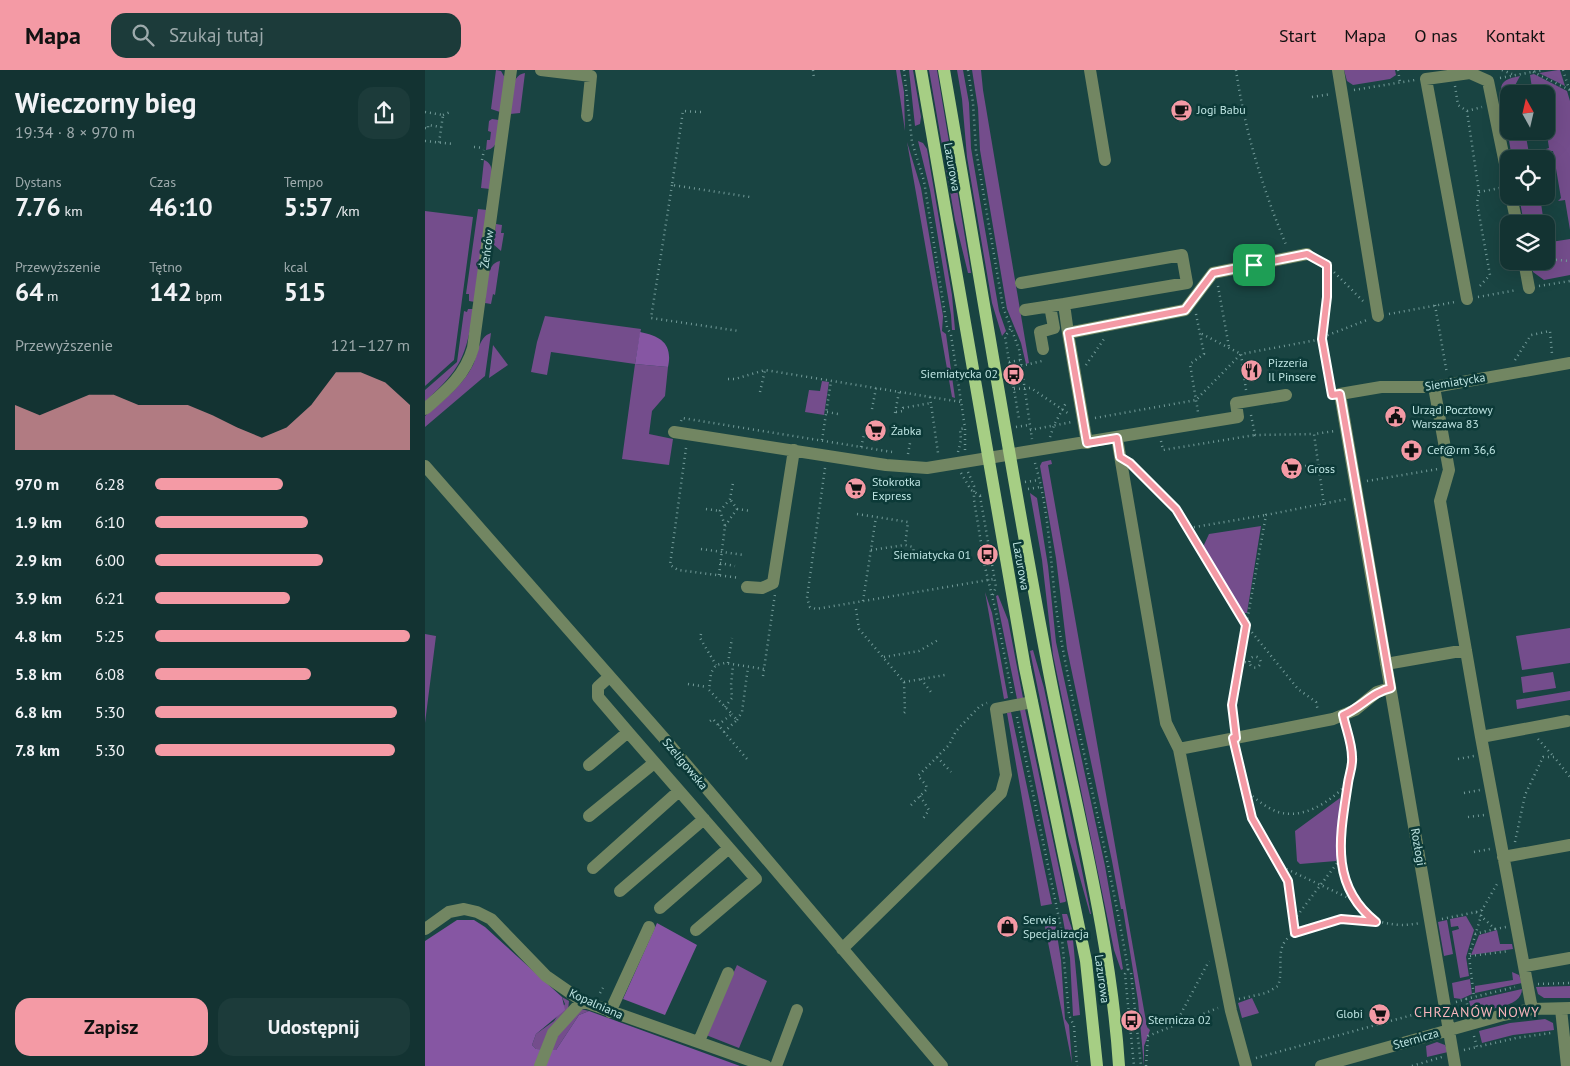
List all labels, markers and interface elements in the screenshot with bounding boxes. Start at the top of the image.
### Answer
search box [111,13,461,58]
text: Mapa [25,20,81,51]
icon: search [129,21,157,49]
text: Szukaj tutaj [169,23,264,47]
text: Start [1279,24,1316,47]
text: Mapa [1344,24,1386,47]
text: O nas [1414,24,1458,47]
text: Kontakt [1486,24,1545,47]
text: Wieczorny bieg [15,84,196,121]
north arrow [1500,85,1555,140]
map controls [1500,85,1555,270]
button: share [358,87,410,139]
cafe icon: Jogi Babu [1169,98,1193,122]
place label: Jogi Babu [1196,102,1246,117]
text: 19:34 · 8 × 970 m [15,122,135,142]
street label: Lazurowa [941,142,964,192]
button: locate [1500,150,1555,205]
text: Dystans [15,173,62,191]
text: Czas [149,173,176,191]
text: Tempo [284,173,323,191]
text: 7.76 [15,191,61,223]
text: 46:10 [149,191,213,223]
text: 5:57 [284,191,333,223]
text: km [61,202,83,220]
text: /km [333,202,360,220]
button: layers [1500,215,1555,270]
street label: Żeńców [476,228,497,269]
pin [1233,244,1275,286]
icon: arrive [1240,251,1268,279]
text: Przewyższenie [15,258,101,276]
text: Tętno [149,258,182,276]
text: kcal [284,258,308,276]
text: 64 [15,276,43,308]
text: 142 [149,276,192,308]
text: 515 [284,276,326,308]
text: m [43,287,58,305]
text: bpm [192,287,222,305]
text: Przewyższenie [15,335,113,355]
text: 121–127 m [331,335,410,355]
place label: Pizzeria Il Pinsere [1268,355,1316,384]
restaurant icon: Pizzeria Il Pinsere [1240,358,1264,382]
bus stop icon: Siemiatycka 02 [1002,362,1026,386]
place label: Siemiatycka 02 [920,366,998,381]
street label: Siemiatycka [1424,369,1486,394]
place label: Urząd Pocztowy Warszawa 83 [1412,402,1493,431]
public building icon: Urząd Pocztowy Warszawa 83 [1384,405,1408,429]
supermarket icon: Żabka [863,419,887,443]
place label: Żabka [891,423,921,438]
pharmacy icon: Cef@rm 36,6 [1399,438,1423,462]
place label: Cef@rm 36,6 [1427,442,1495,457]
supermarket icon: Gross [1279,457,1303,481]
place label: Gross [1307,461,1335,476]
text: 970 m [15,474,59,494]
text: 6:28 [95,474,125,494]
place label: Stokrotka Express [872,474,921,503]
supermarket icon: Stokrotka Express [844,477,868,501]
text: 1.9 km [15,512,62,532]
text: 6:10 [95,512,125,532]
street label: Lazurowa [1010,541,1033,591]
bus stop icon: Siemiatycka 01 [975,543,999,567]
place label: Siemiatycka 01 [893,547,971,562]
text: 2.9 km [15,550,62,570]
text: 6:00 [95,550,125,570]
text: 3.9 km [15,588,62,608]
text: 6:21 [95,588,125,608]
text: 4.8 km [15,626,62,646]
text: 5:25 [95,626,125,646]
text: 5.8 km [15,664,62,684]
text: 6:08 [95,664,125,684]
text: 6.8 km [15,702,62,722]
text: 5:30 [95,702,125,722]
street label: Szeligowska [659,735,711,793]
text: 7.8 km [15,740,60,760]
text: 5:30 [95,740,125,760]
street label: Rozłogi [1408,827,1429,867]
place label: Serwis Specjalizacja [1023,912,1089,941]
shop icon: Serwis Specjalizacja [995,915,1019,939]
street label: Lazurowa [1092,954,1113,1004]
street label: Kopalniana [567,985,626,1022]
button: Zapisz [15,998,208,1056]
button: Udostępnij [218,998,410,1056]
supermarket icon: Globi [1367,1002,1391,1026]
district label: CHRZANÓW NOWY [1414,1003,1540,1021]
place label: Globi [1336,1006,1363,1021]
bus stop icon: Sternicza 02 [1120,1008,1144,1032]
place label: Sternicza 02 [1148,1012,1211,1027]
street label: Sternicza [1391,1025,1440,1052]

